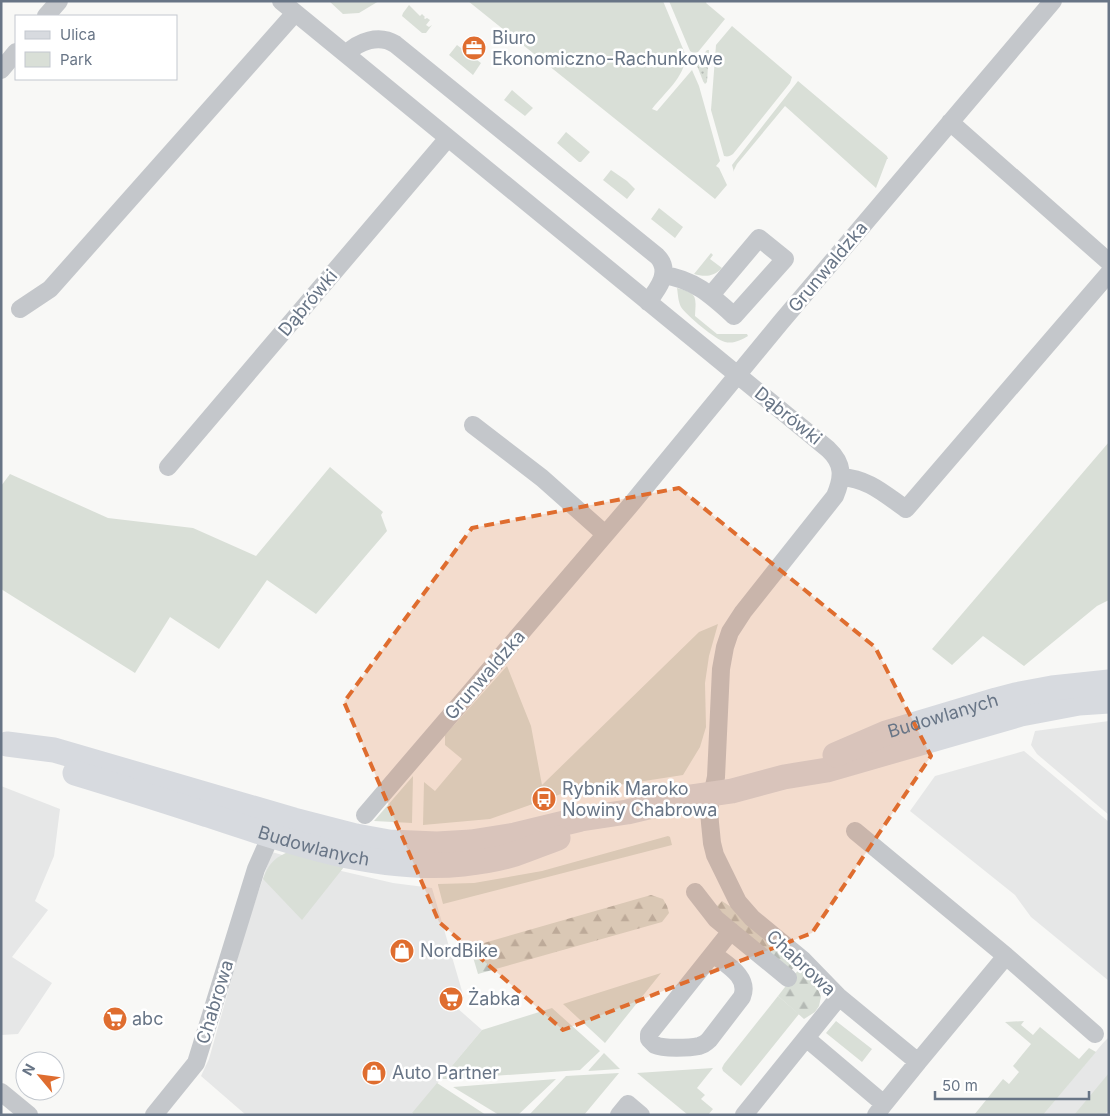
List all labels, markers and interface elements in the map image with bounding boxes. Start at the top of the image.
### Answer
legend [15,15,178,80]
text: Ulica [60,25,96,44]
place label: Biuro Ekonomiczno-Rachunkowe [492,27,723,69]
office icon: Biuro Ekonomiczno-Rachunkowe [461,35,487,61]
text: Park [60,50,93,69]
street label: Grunwaldzka [784,217,872,316]
street label: Dąbrówki [274,265,341,340]
street label: Dąbrówki [751,382,826,449]
street label: Grunwaldzka [440,626,529,724]
street label: Budowlanych [885,689,1001,742]
place label: Rybnik Maroko Nowiny Chabrowa [562,778,717,820]
bus stop icon: Rybnik Maroko Nowiny Chabrowa [531,786,557,812]
street label: Budowlanych [256,821,371,870]
street label: Chabrowa [762,925,840,1000]
shop icon: NordBike [389,938,415,964]
place label: NordBike [420,940,498,961]
street label: Chabrowa [192,957,237,1046]
supermarket icon: Żabka [438,986,464,1012]
place label: Żabka [468,987,520,1009]
supermarket icon: abc [102,1006,128,1032]
place label: abc [132,1008,163,1029]
north arrow [15,1051,65,1101]
shop icon: Auto Partner [361,1060,387,1086]
text: N [18,1061,38,1078]
place label: Auto Partner [392,1062,499,1083]
scale bar [935,1068,1089,1100]
text: 50 m [942,1076,978,1095]

